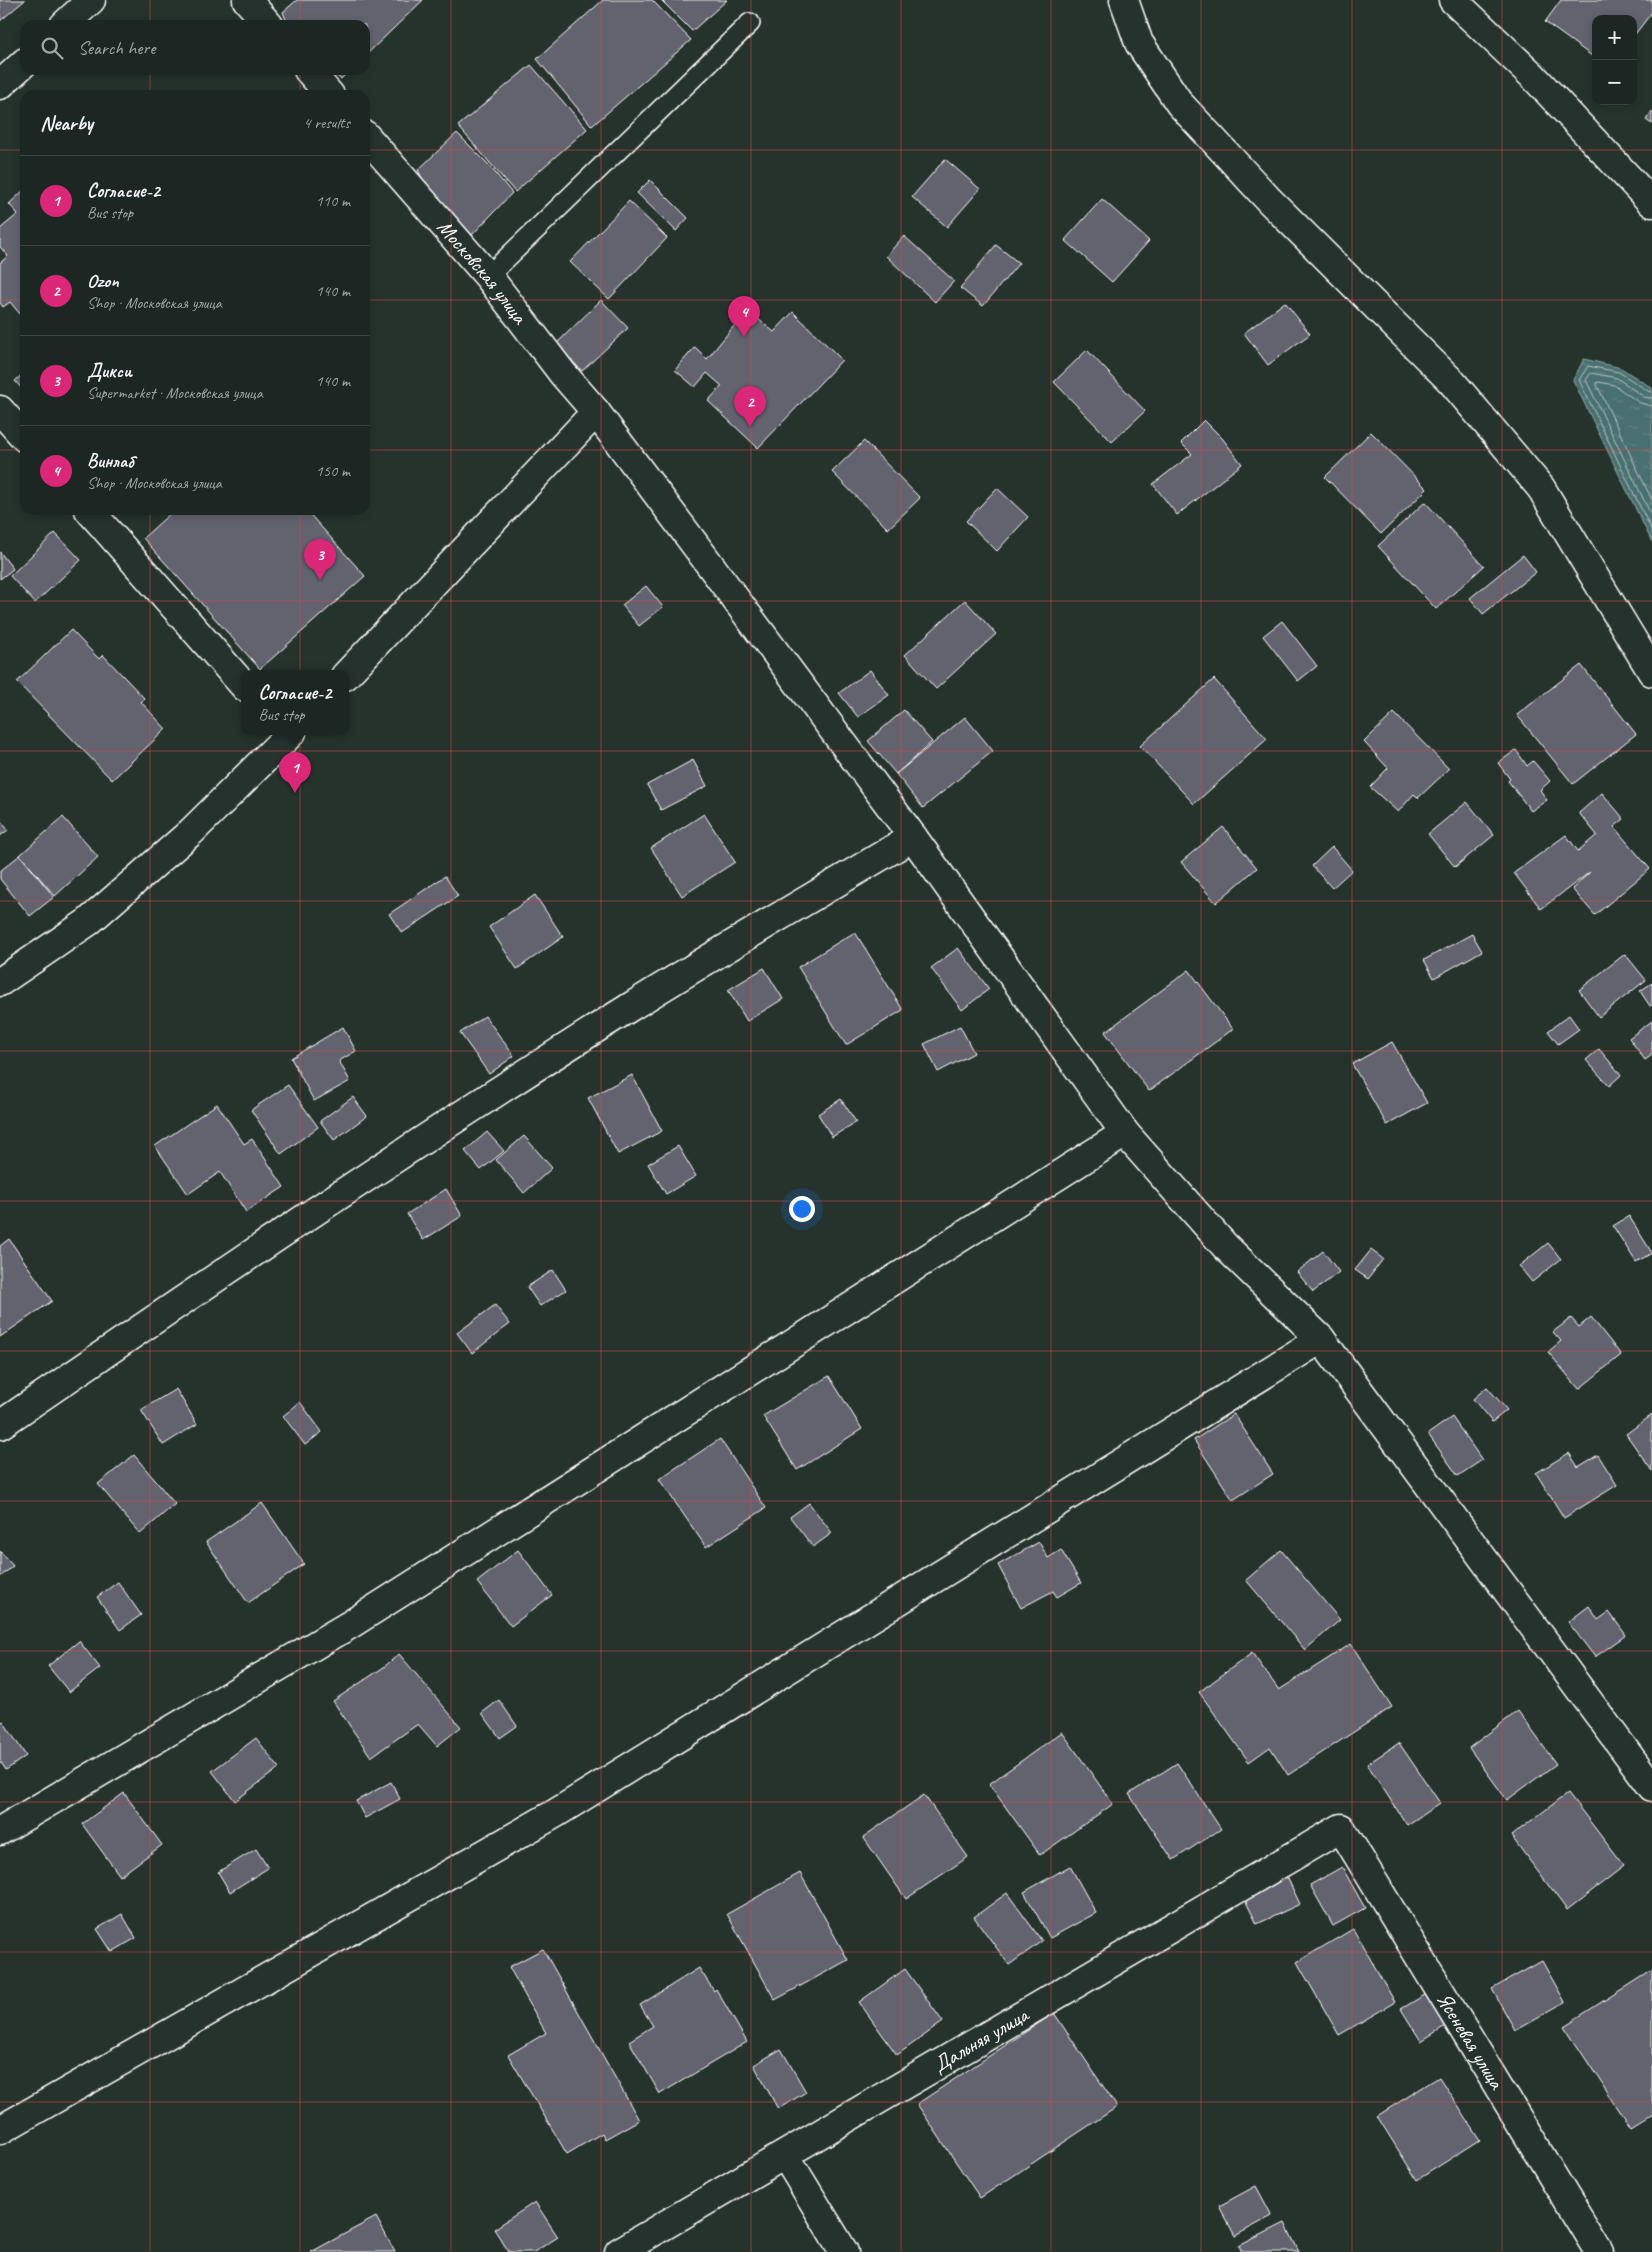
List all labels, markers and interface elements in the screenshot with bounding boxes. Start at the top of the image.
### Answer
map controls [1592,15,1637,105]
button: + [1592,15,1637,60]
search box [20,20,370,75]
icon: search [38,34,66,62]
text: Search here [78,36,155,60]
button: − [1592,60,1637,105]
text: Nearby [40,110,93,136]
text: 4 results [303,113,350,133]
text: Согласие-2 [87,179,160,203]
text: 1 [52,191,60,211]
text: 110 m [316,191,350,211]
text: Bus stop [87,203,133,223]
street label: Московская улица [432,214,534,330]
text: Ozon [87,269,119,293]
text: 2 [52,281,60,301]
text: 140 m [316,281,350,301]
text: Shop · Московская улица [87,293,222,313]
pin: 4 [728,296,760,337]
text: Дикси [87,359,132,383]
text: 3 [52,371,60,391]
text: 140 m [316,371,350,391]
text: Supermarket · Московская улица [87,383,263,403]
pin: 2 [734,386,766,427]
text: Винлаб [87,449,134,473]
text: 4 [52,461,60,481]
text: 150 m [316,461,350,481]
text: Shop · Московская улица [87,473,222,493]
pin: 3 [304,539,336,580]
popup [241,670,349,735]
text: Согласие-2 [258,681,332,705]
text: Bus stop [258,705,304,725]
pin: 1 [279,752,311,793]
your location [789,1196,815,1222]
street label: Ясеневая улица [1431,1988,1510,2095]
street label: Дальняя улица [928,2001,1035,2078]

